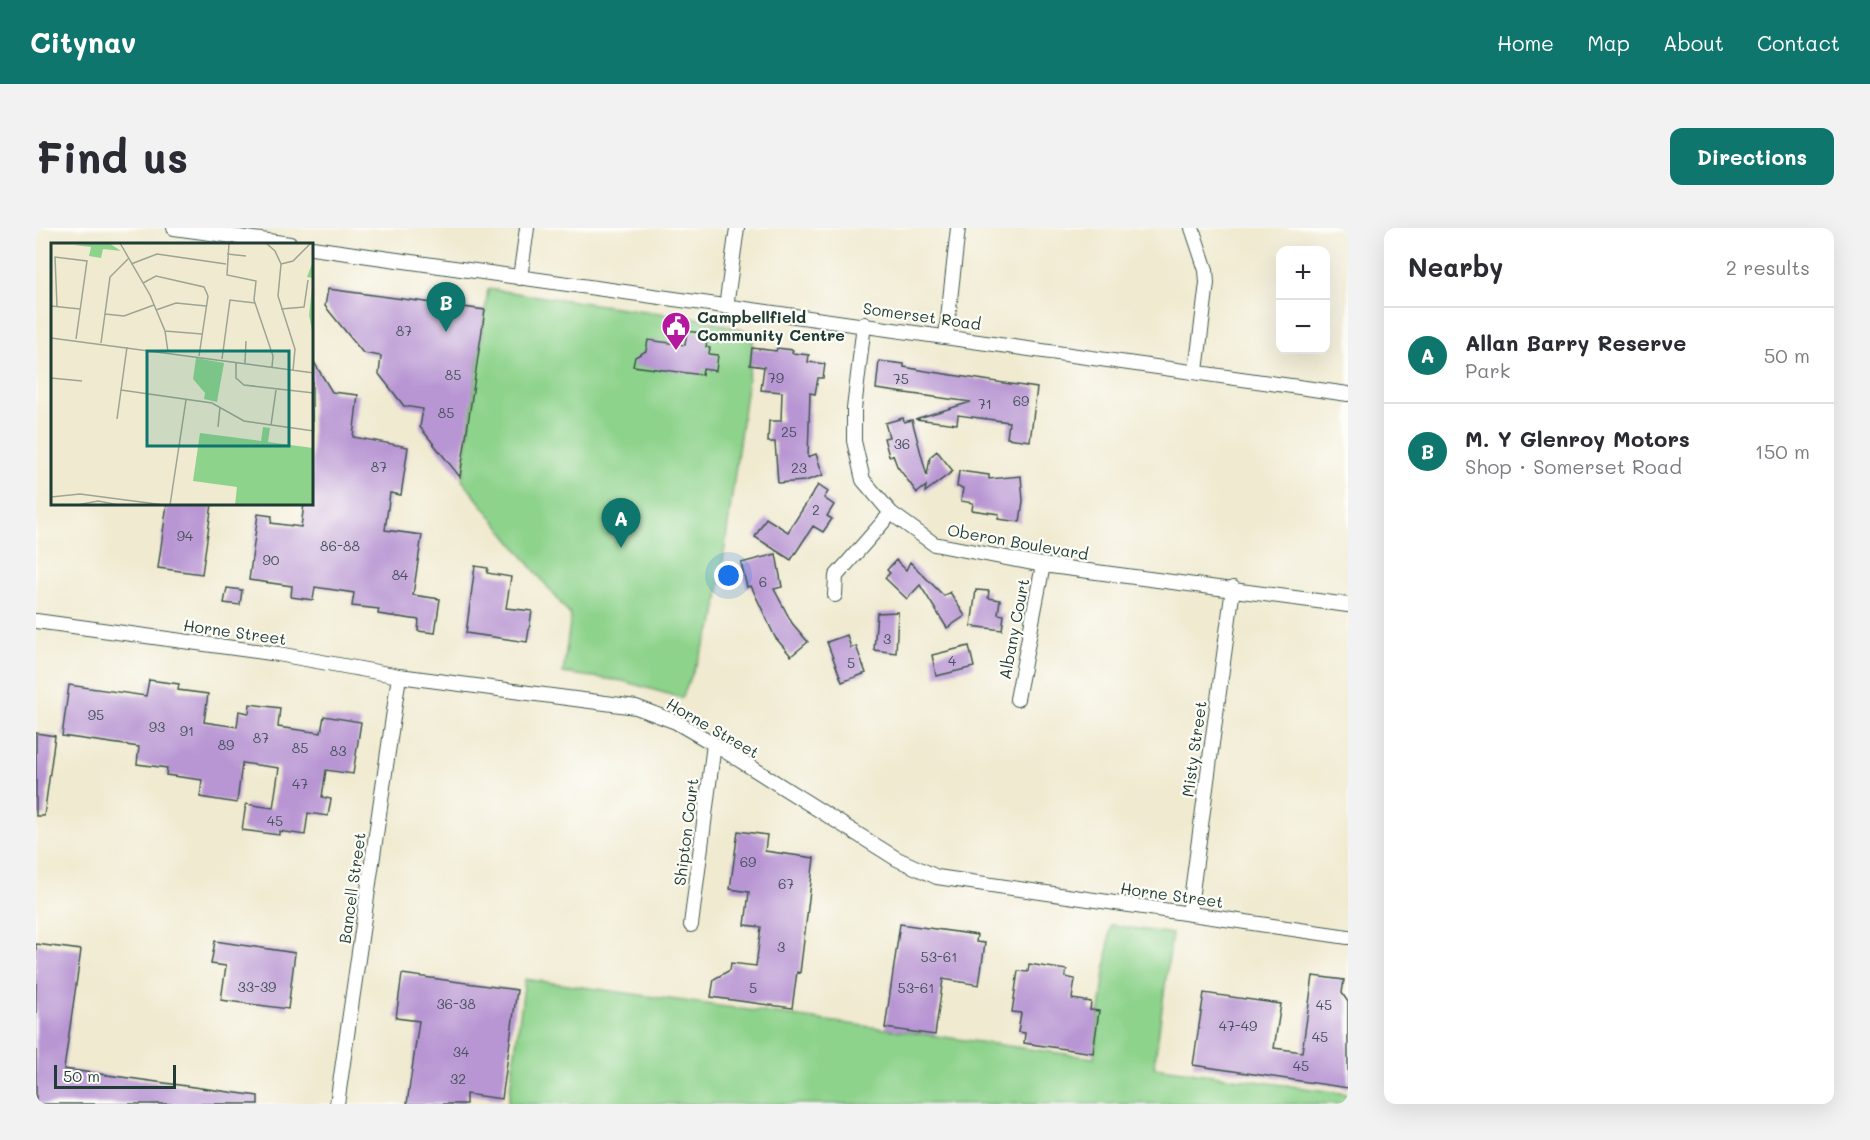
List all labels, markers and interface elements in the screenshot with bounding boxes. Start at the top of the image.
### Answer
text: Citynav [30,24,136,60]
text: Home [1497,29,1554,56]
text: Map [1587,29,1630,56]
text: About [1663,29,1724,56]
text: Contact [1757,29,1840,56]
button: Directions [1670,128,1834,185]
text: Find us [36,129,188,184]
inset map [51,243,314,506]
map controls [1276,246,1330,354]
button: + [1276,246,1330,300]
text: Nearby [1408,250,1503,284]
text: 2 results [1726,254,1810,280]
pin: B [426,282,466,332]
street label: Somerset Road [862,297,982,334]
button: − [1276,300,1330,354]
place label: Campbellfield Community Centre [697,306,845,345]
public building icon: Campbellfield Community Centre [660,310,692,352]
house number: 87 [396,321,412,340]
text: Allan Barry Reserve [1465,328,1686,357]
text: A [1421,342,1434,368]
text: 50 m [1764,342,1810,368]
text: Park [1465,357,1510,383]
house number: 85 [445,365,461,384]
house number: 79 [768,368,784,387]
house number: 75 [893,369,909,388]
house number: 69 [1013,391,1029,410]
house number: 71 [978,394,992,413]
house number: 85 [438,403,454,422]
house number: 25 [781,422,797,441]
text: M. Y Glenroy Motors [1465,424,1690,453]
house number: 36 [894,434,910,453]
text: B [1421,438,1434,464]
text: 150 m [1755,438,1810,464]
text: Shop · Somerset Road [1465,453,1682,479]
house number: 87 [371,457,387,476]
house number: 23 [791,458,807,477]
pin: A [602,498,640,548]
house number: 2 [812,500,820,519]
street label: Oberon Boulevard [946,519,1090,564]
house number: 94 [177,526,194,545]
house number: 86-88 [320,536,360,555]
house number: 90 [263,550,280,569]
your location [714,561,743,590]
house number: 84 [392,565,409,584]
house number: 6 [759,572,767,591]
street label: Albany Court [993,577,1034,681]
street label: Horne Street [182,614,288,649]
house number: 3 [883,629,891,648]
house number: 4 [948,651,957,670]
house number: 5 [847,653,855,672]
street label: Horne Street [663,693,763,763]
street label: Misty Street [1176,700,1211,798]
house number: 95 [88,705,104,724]
house number: 93 [149,717,165,736]
house number: 91 [180,721,194,740]
house number: 87 [253,728,269,747]
house number: 89 [218,735,234,754]
house number: 85 [292,738,308,757]
house number: 83 [330,741,346,760]
house number: 47 [292,774,308,793]
street label: Shipton Court [668,777,703,887]
house number: 45 [267,811,283,830]
street label: Bancell Street [333,831,370,945]
house number: 69 [740,852,756,871]
house number: 67 [778,874,794,893]
street label: Horne Street [1119,877,1225,912]
house number: 3 [777,937,785,956]
house number: 53-61 [921,947,958,966]
house number: 33-39 [238,977,276,996]
house number: 5 [749,978,757,997]
house number: 53-61 [898,978,935,997]
house number: 36-38 [436,994,476,1013]
house number: 45 [1316,995,1332,1014]
house number: 47-49 [1219,1016,1257,1035]
house number: 45 [1312,1027,1328,1046]
house number: 34 [453,1042,470,1061]
house number: 45 [1293,1056,1309,1075]
scale bar [54,1062,176,1090]
text: 50 m [63,1065,100,1086]
house number: 32 [450,1069,466,1088]

